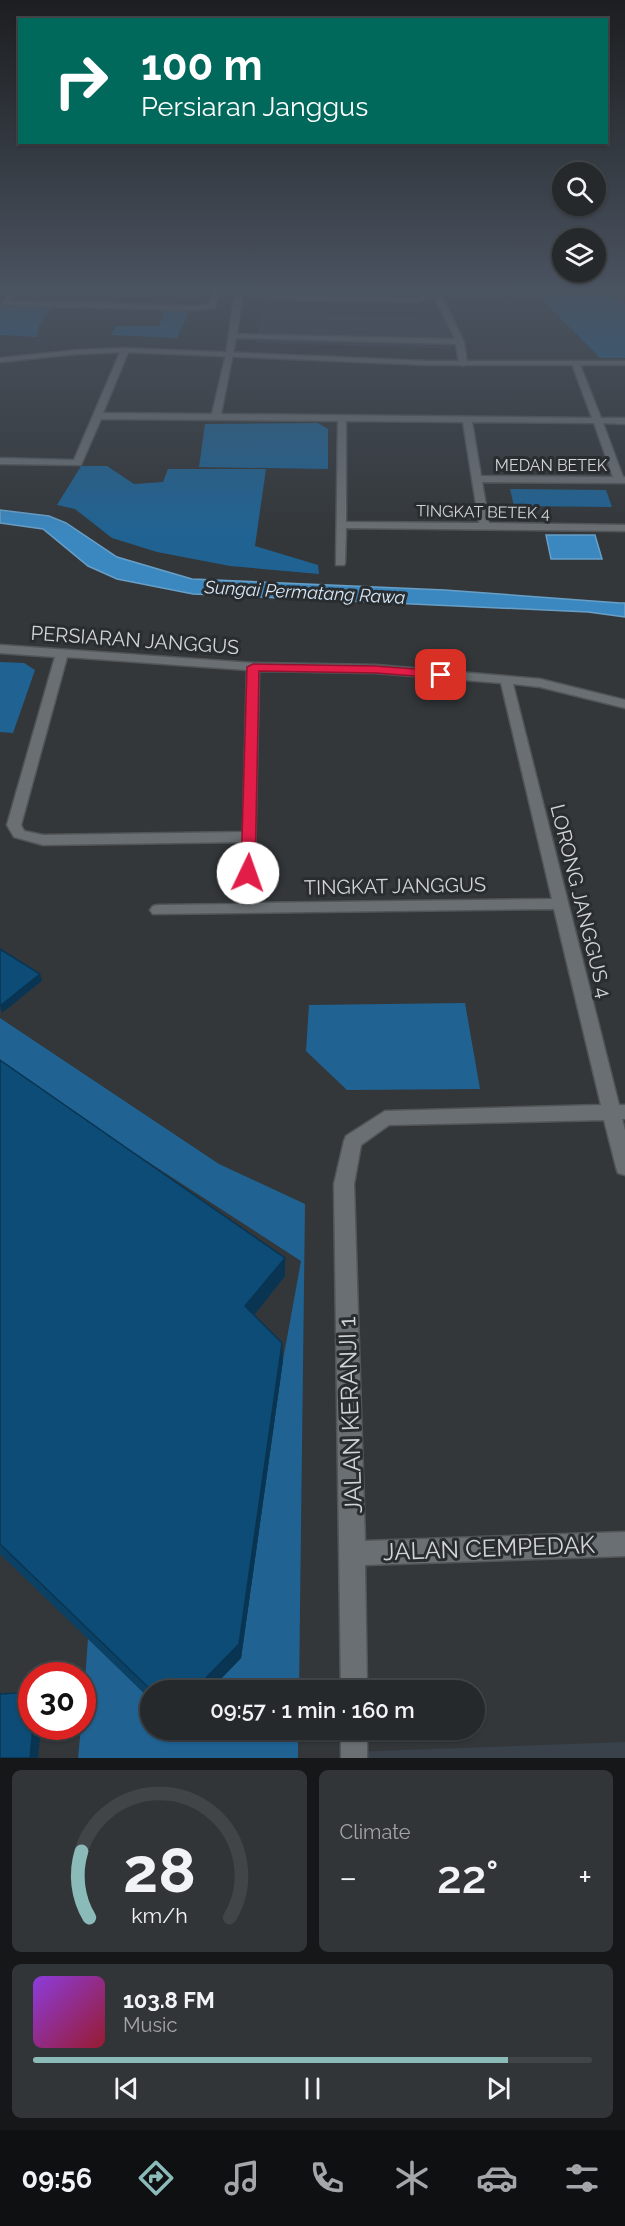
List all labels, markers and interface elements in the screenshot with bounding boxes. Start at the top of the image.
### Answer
text: 100 m [141,41,263,90]
icon: right [42,42,120,120]
text: Persiaran Janggus [141,91,368,122]
map controls [552,162,606,282]
button: search [552,162,606,216]
button: layers [552,228,606,282]
street label: MEDAN BETEK [495,456,608,475]
street label: TINGKAT BETEK 4 [416,501,550,523]
water label: Sungai Permatang Rawa [203,576,406,608]
street label: PERSIARAN JANGGUS [30,621,240,659]
pin [415,649,466,700]
icon: arrive [424,658,457,691]
street label: LORONG JANGGUS 4 [545,802,617,1000]
position arrow [216,841,280,905]
street label: TINGKAT JANGGUS [304,872,486,900]
street label: JALAN KERANJI 1 [332,1316,368,1514]
street label: JALAN CEMPEDAK [382,1530,596,1566]
speed limit sign: 30 [18,1662,96,1740]
text: 09:57 · 1 min · 160 m [210,1697,415,1723]
text: Climate [340,1820,411,1844]
text: 28 [123,1833,196,1907]
text: 22° [437,1851,499,1904]
text: − [340,1858,357,1897]
text: + [578,1858,592,1897]
text: km/h [131,1903,188,1928]
text: 103.8 FM [123,1987,215,2013]
text: Music [123,2013,177,2037]
icon: previous [110,2072,143,2105]
icon: pause [296,2072,329,2105]
icon: next [482,2072,515,2105]
icon: directions [135,2157,177,2199]
icon: music [221,2157,263,2199]
icon: phone [306,2157,348,2199]
icon: climate [391,2157,433,2199]
icon: car [476,2157,518,2199]
icon: filters [561,2157,603,2199]
text: 09:56 [22,2163,92,2194]

